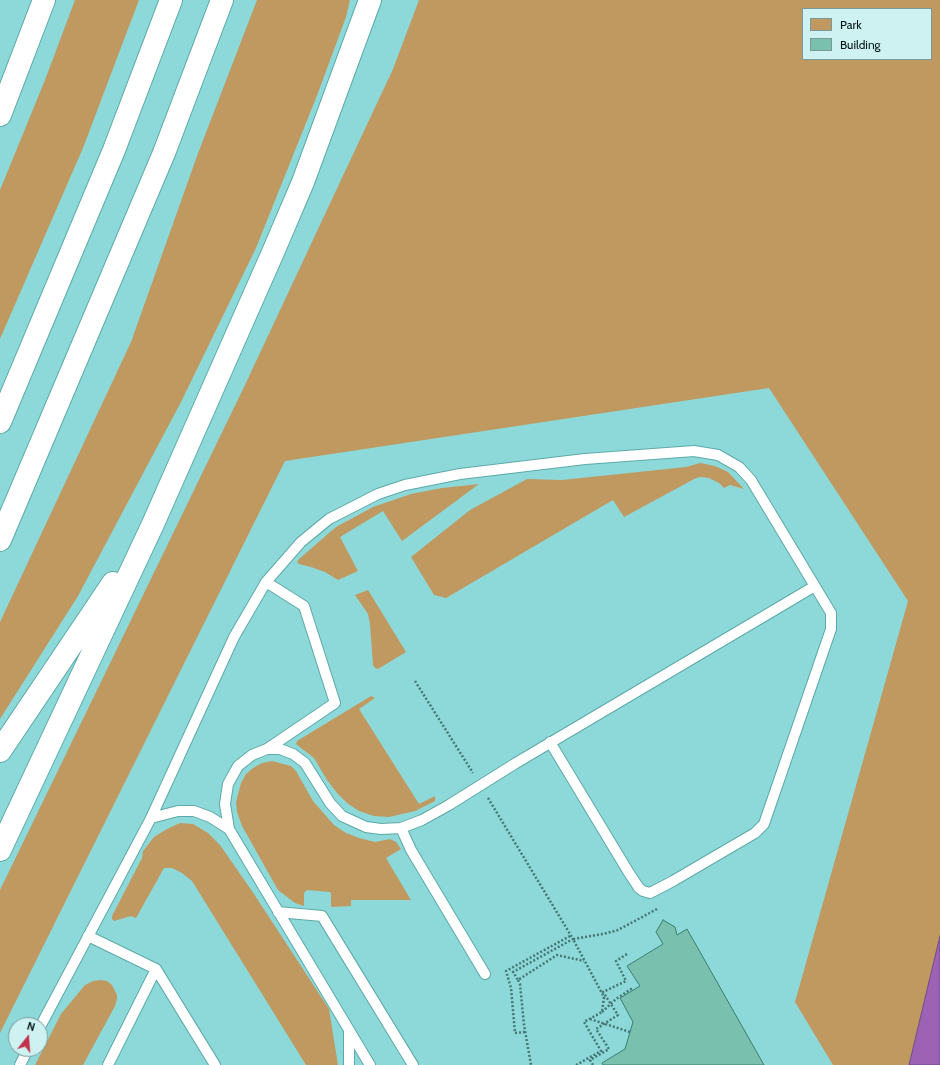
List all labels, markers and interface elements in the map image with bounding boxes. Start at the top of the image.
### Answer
legend [802,8,932,60]
text: Park [840,17,862,32]
text: Building [840,37,881,52]
north arrow [8,1017,48,1057]
text: N [25,1019,37,1034]

